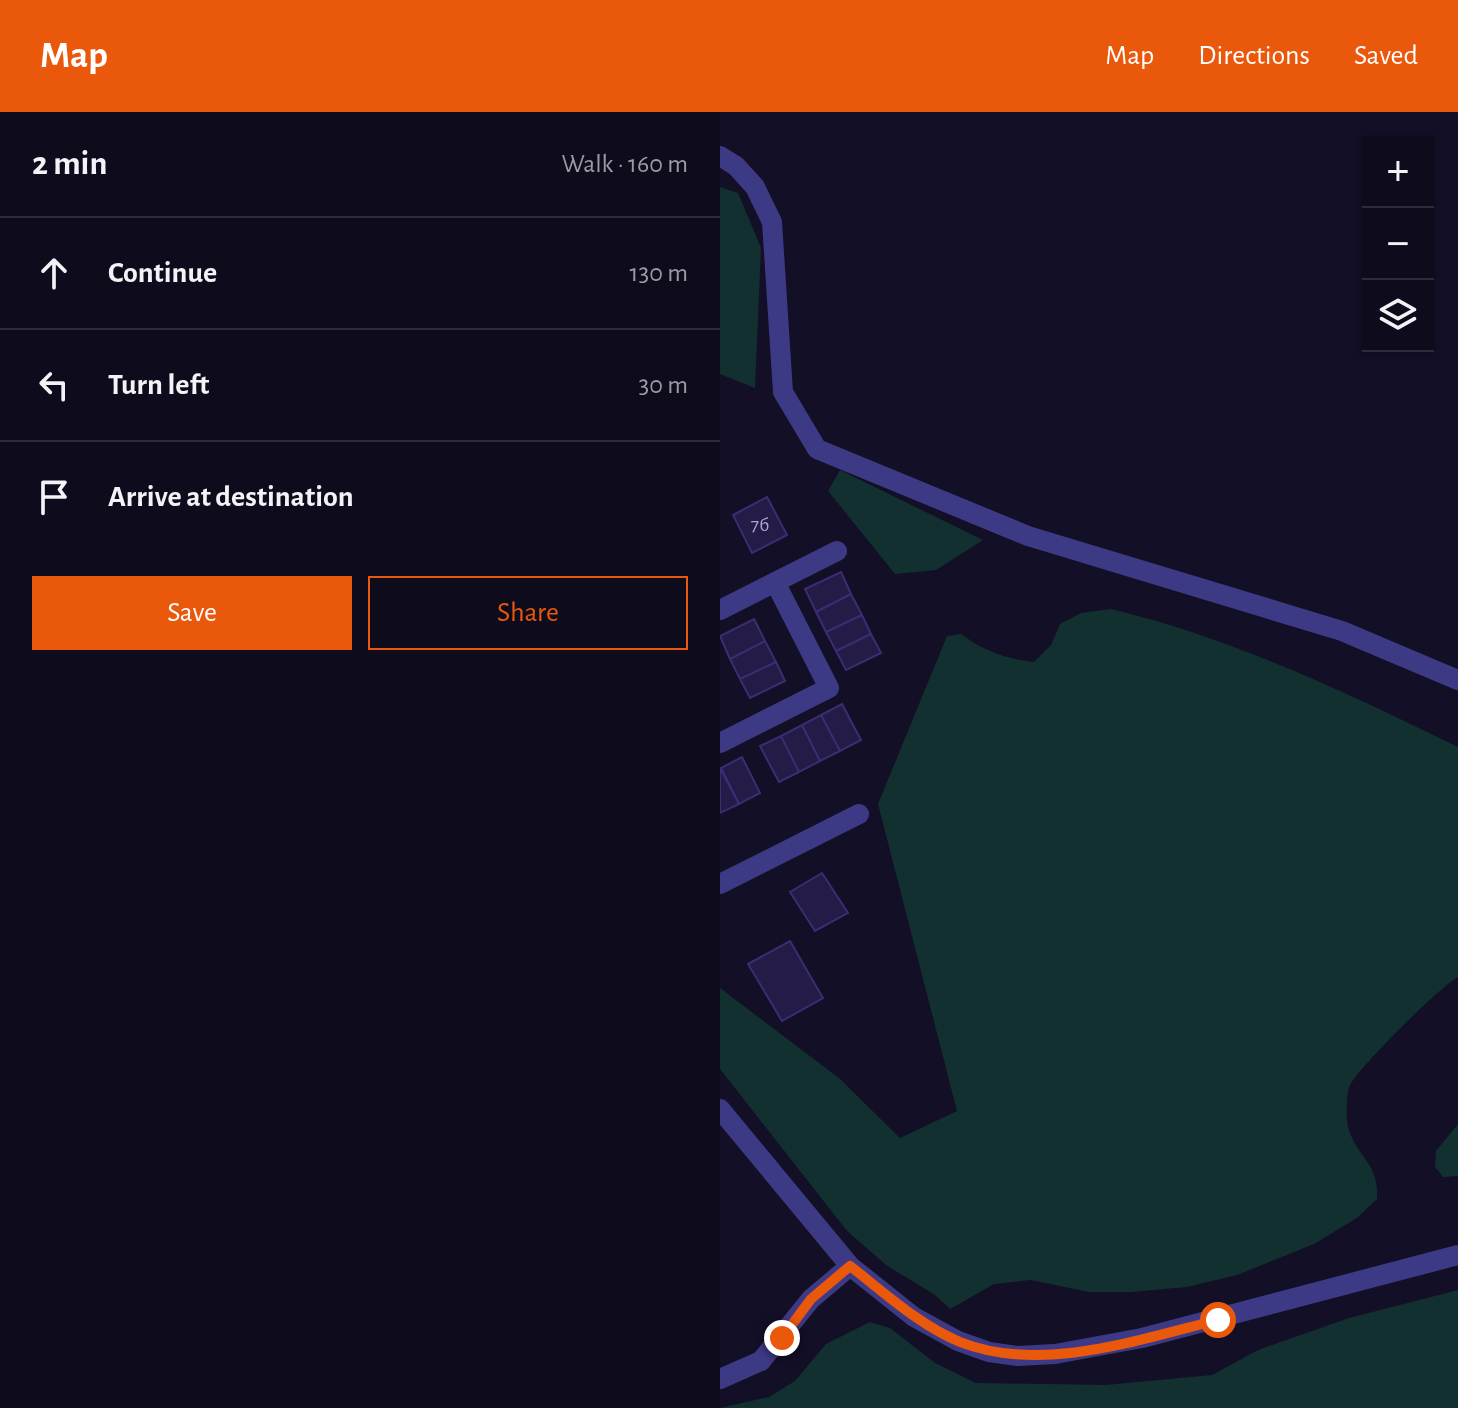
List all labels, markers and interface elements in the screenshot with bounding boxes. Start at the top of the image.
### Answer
text: Map [40,37,108,75]
text: Map [1105,42,1154,70]
text: Directions [1198,42,1310,70]
text: Saved [1354,42,1418,70]
map controls [1362,136,1434,352]
button: + [1362,136,1434,208]
text: 2 min [32,147,107,181]
text: Walk · 160 m [561,151,688,177]
button: − [1362,208,1434,280]
icon: ahead [32,251,76,295]
text: Continue [108,258,217,288]
text: 130 m [630,260,688,286]
button: layers [1362,280,1434,352]
icon: left [32,363,76,407]
text: Turn left [108,370,209,400]
text: 30 m [638,372,688,398]
icon: arrive [32,475,76,519]
text: Arrive at destination [108,482,354,512]
house number: 7б [751,515,769,535]
button: Save [32,576,352,650]
button: Share [368,576,688,650]
route start [1200,1302,1236,1338]
route end [764,1320,800,1356]

